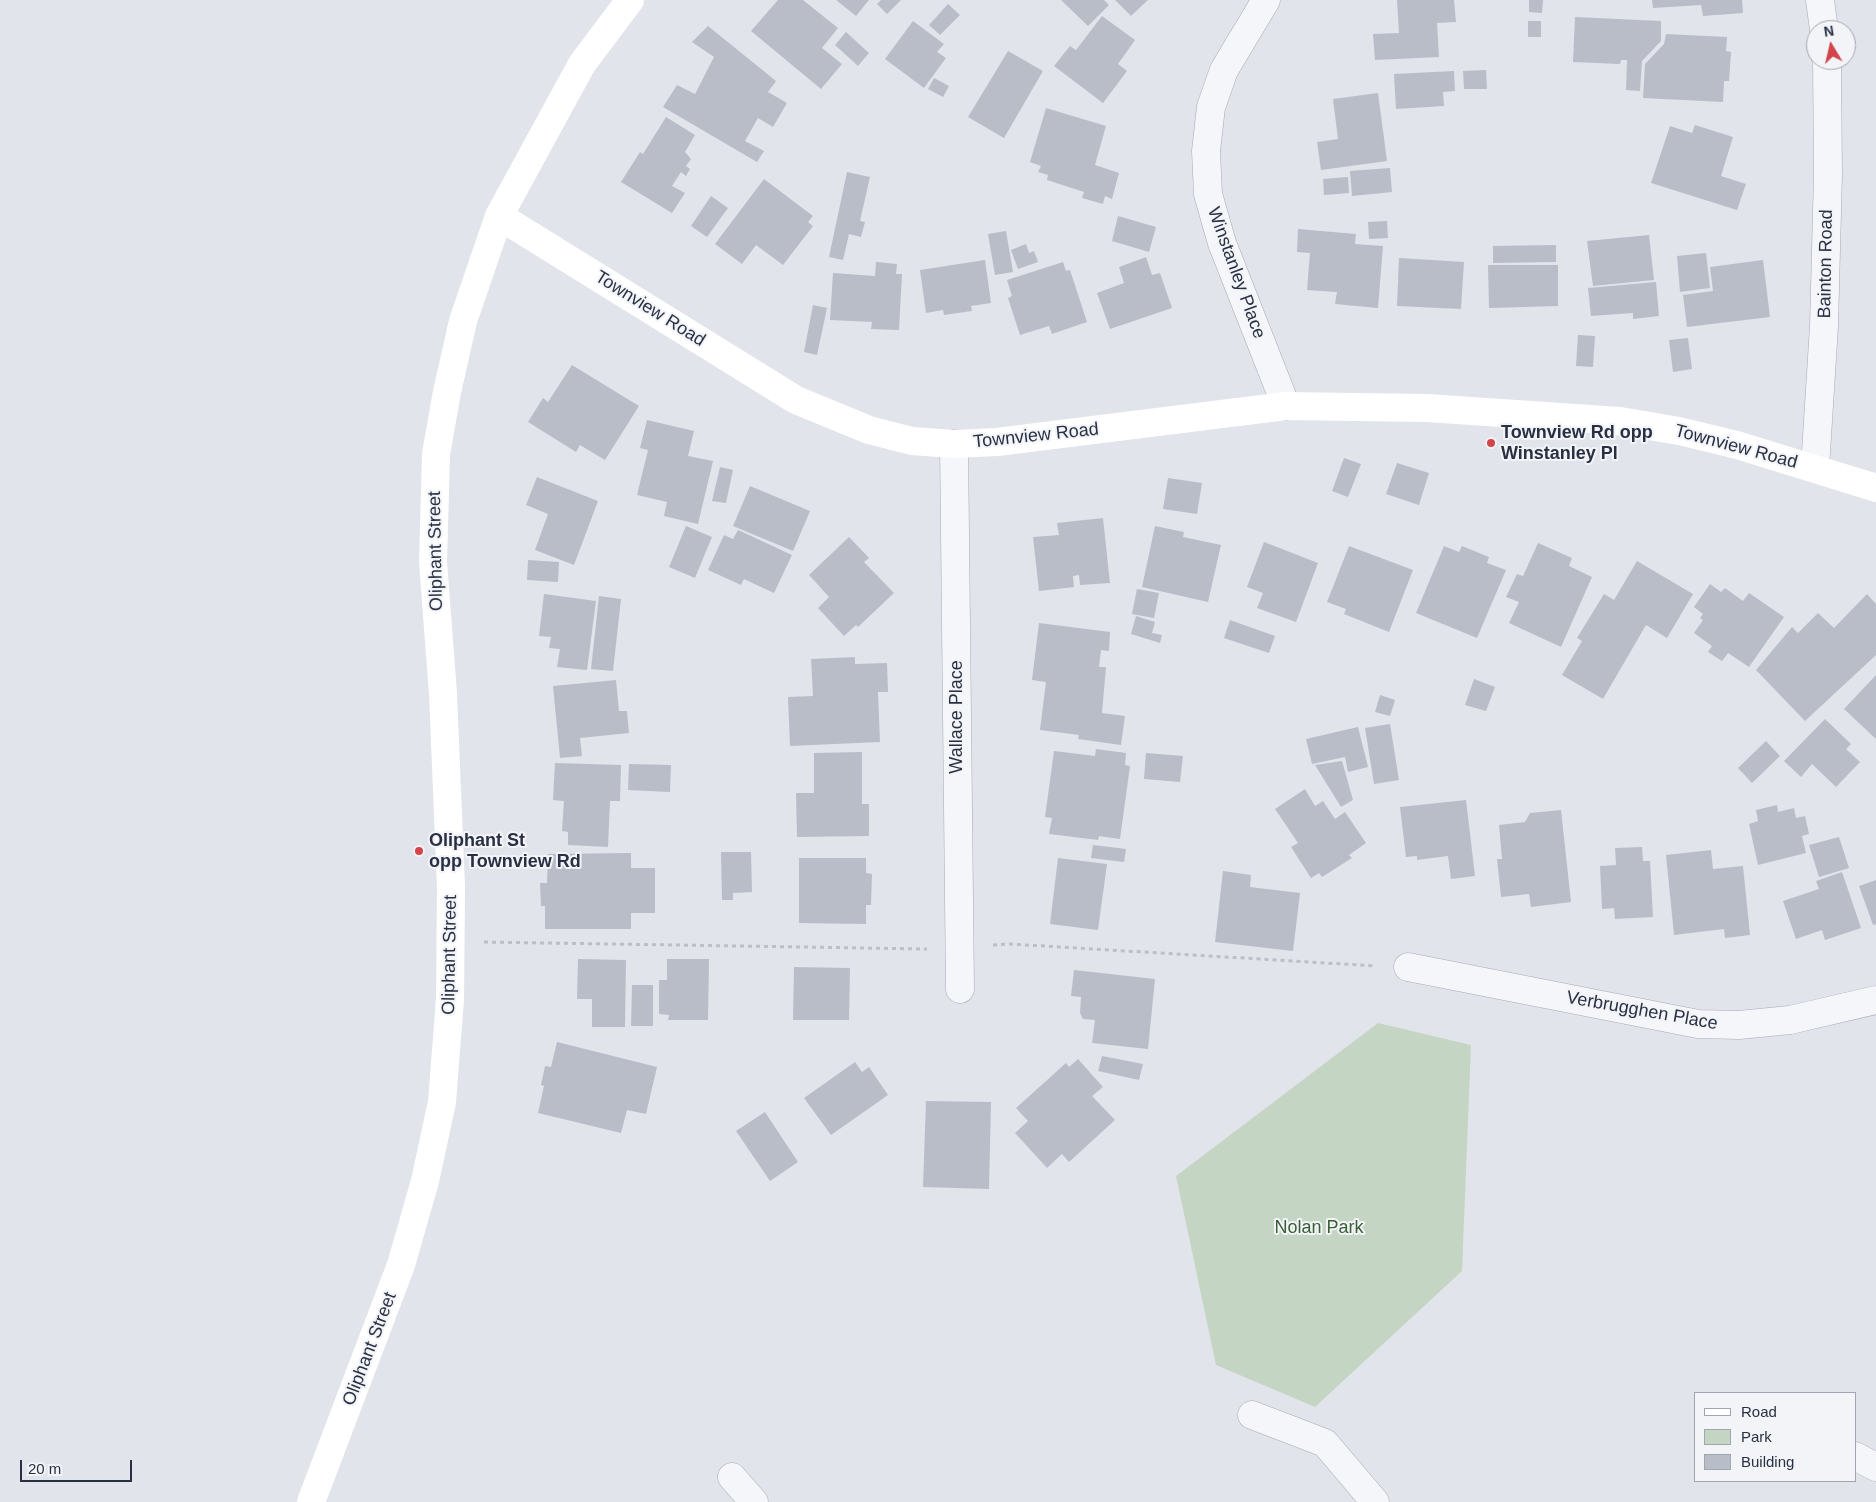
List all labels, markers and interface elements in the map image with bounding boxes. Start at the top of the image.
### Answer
north arrow [1806,20,1856,70]
text: N [1823,22,1835,40]
street label: Winstanley Place [1202,204,1270,342]
street label: Bainton Road [1814,209,1838,319]
street label: Townview Road [591,266,709,352]
street label: Townview Road [972,419,1100,453]
street label: Townview Road [1672,420,1800,474]
place label: Townview Rd opp Winstanley Pl [1501,422,1653,464]
marker: Townview Rd opp Winstanley Pl [1485,437,1497,449]
street label: Oliphant Street [424,491,448,611]
street label: Wallace Place [946,660,968,774]
place label: Oliphant St opp Townview Rd [429,830,581,872]
marker: Oliphant St opp Townview Rd [413,845,425,857]
street label: Oliphant Street [438,895,462,1015]
street label: Verbrugghen Place [1565,987,1719,1035]
park label: Nolan Park [1274,1217,1364,1239]
street label: Oliphant Street [338,1289,402,1409]
legend [1694,1392,1856,1482]
text: Road [1741,1403,1777,1420]
text: Park [1741,1428,1772,1445]
scale bar [22,1450,135,1482]
text: Building [1741,1453,1794,1470]
text: 20 m [28,1460,61,1477]

